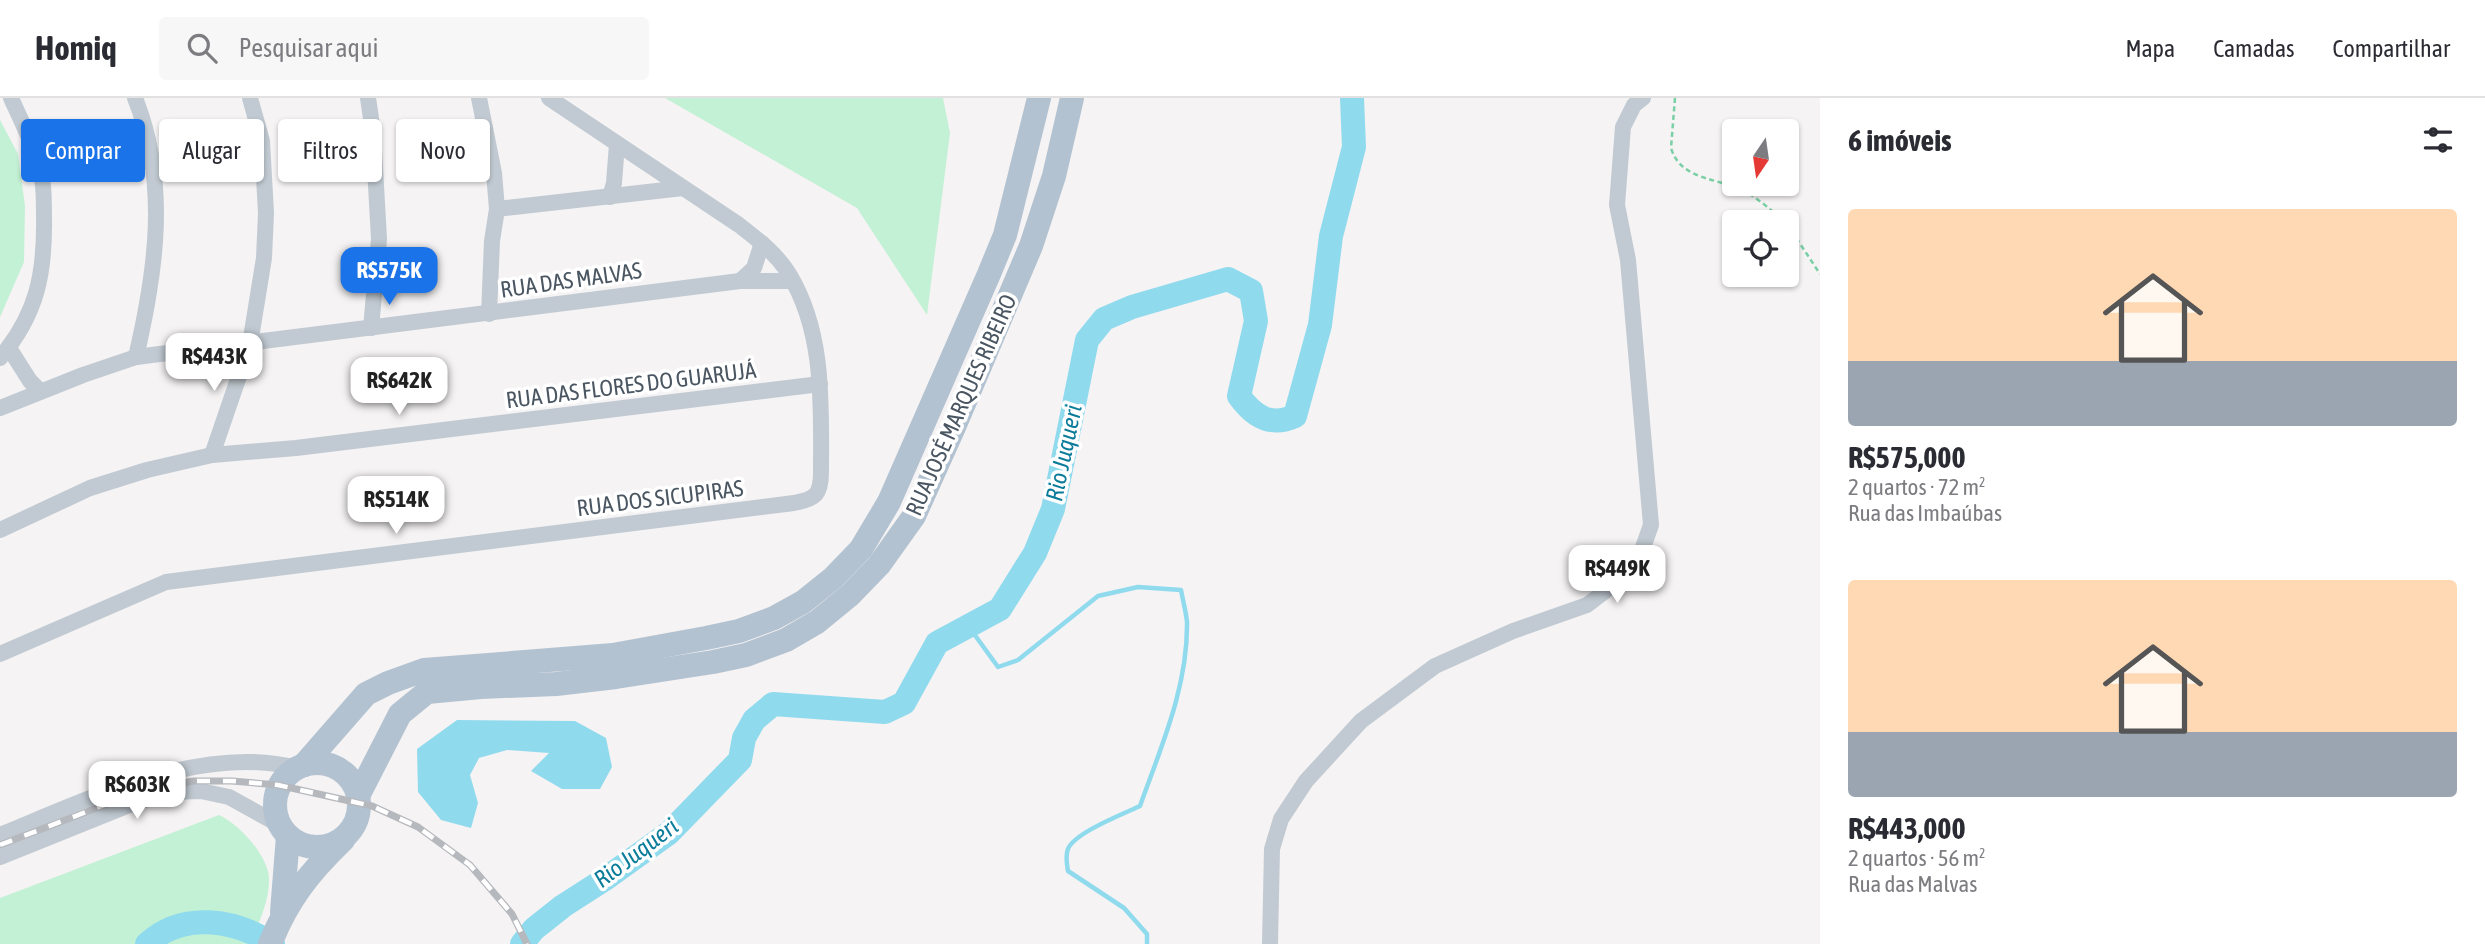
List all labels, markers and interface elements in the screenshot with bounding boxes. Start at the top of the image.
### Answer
search box [159,17,649,80]
text: Homiq [35,29,117,67]
icon: search [183,29,221,67]
text: Pesquisar aqui [239,33,378,63]
text: Mapa [2125,35,2175,62]
text: Camadas [2213,35,2295,62]
text: Compartilhar [2333,35,2450,62]
chip: Comprar [21,119,145,182]
chip: Alugar [159,119,264,182]
chip: Filtros [278,119,382,182]
chip: Novo [396,119,490,182]
north arrow [1722,119,1799,196]
map controls [1722,119,1799,287]
icon: filters [2419,121,2457,159]
text: 6 imóveis [1848,123,1952,157]
button: locate [1722,210,1799,287]
pin: R$575K [332,248,446,307]
icon: home [2090,255,2216,381]
text: R$575K [357,257,421,283]
street label: RUA DAS MALVAS [499,257,644,303]
street label: RUA JOSÉ MARQUES RIBEIRO [900,291,1022,519]
pin: R$443K [157,334,271,393]
text: R$443K [182,343,246,369]
street label: RUA DAS FLORES DO GUARUJÁ [504,357,758,413]
pin: R$642K [342,358,456,417]
text: R$642K [367,367,431,393]
water label: Rio Juqueri [1040,402,1087,504]
text: R$575,000 [1848,440,1966,474]
text: 2 quartos · 72 m² [1848,474,1986,500]
street label: RUA DOS SICUPIRAS [575,475,745,521]
pin: R$514K [339,476,453,536]
text: R$514K [364,486,428,512]
text: Rua das Imbaúbas [1848,500,2002,526]
pin: R$449K [1560,546,1674,605]
text: R$449K [1585,555,1649,581]
icon: home [2090,626,2216,752]
pin: R$603K [80,762,194,821]
text: R$603K [105,771,169,797]
text: R$443,000 [1848,811,1966,845]
water label: Rio Juqueri [589,812,683,893]
text: 2 quartos · 56 m² [1848,845,1986,871]
text: Rua das Malvas [1848,871,1977,897]

